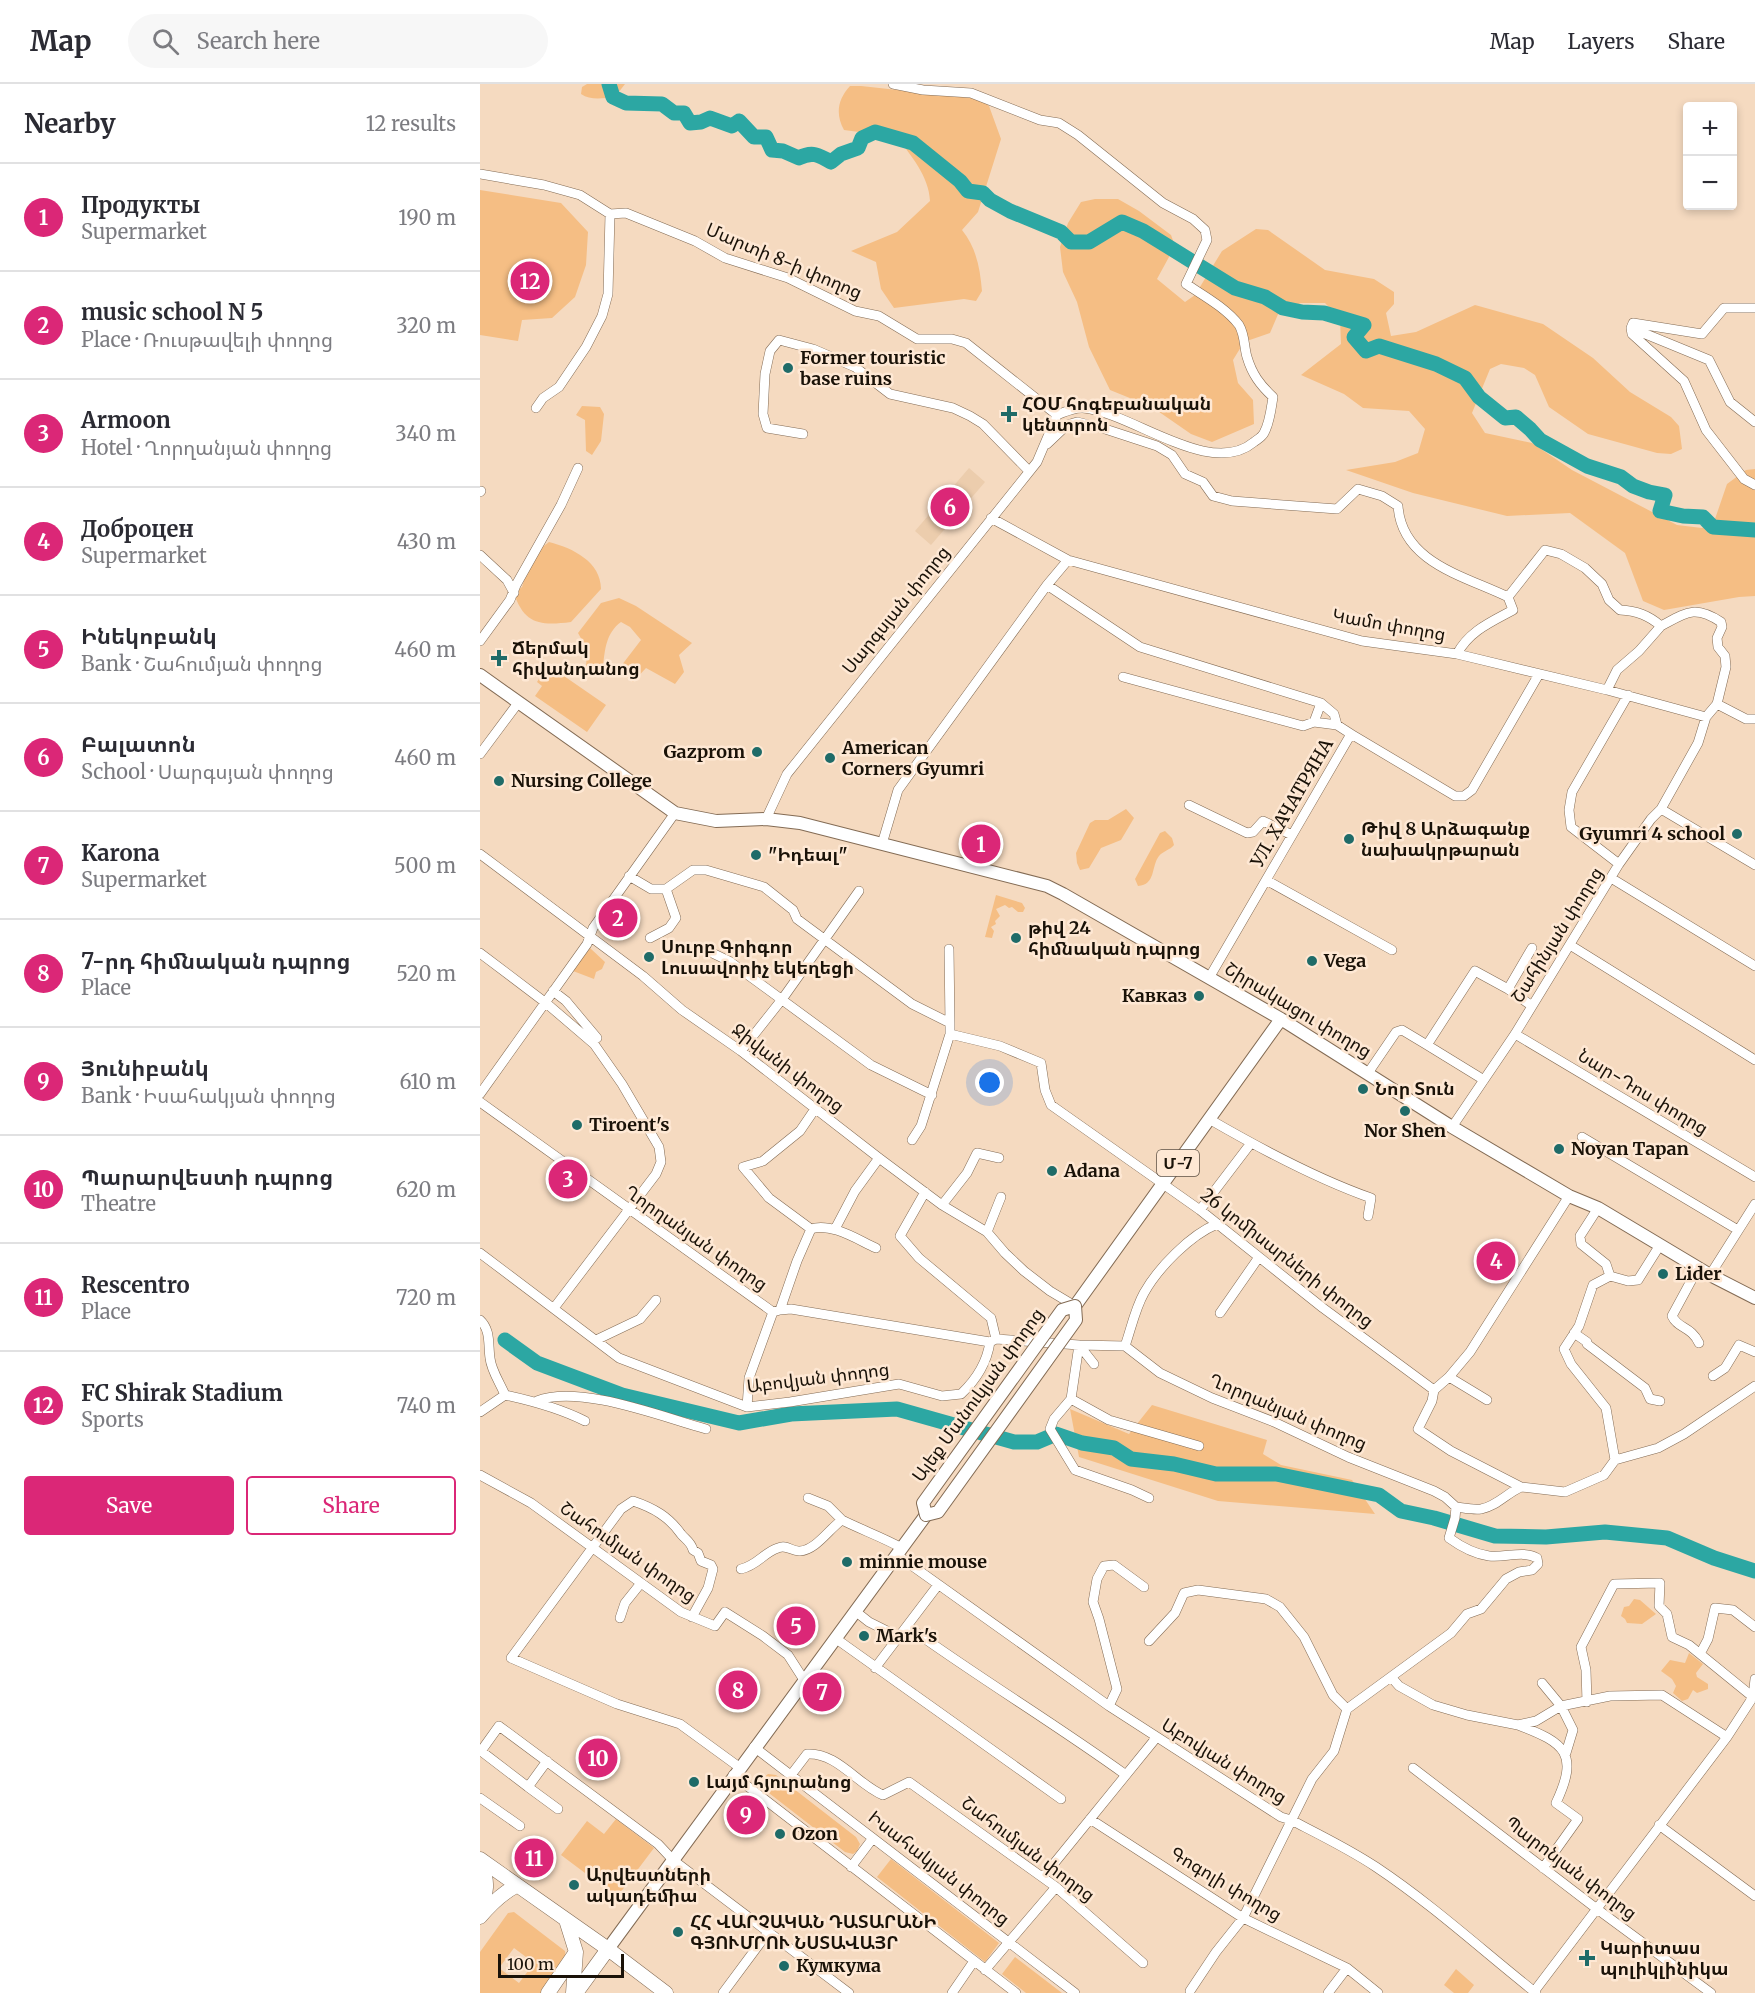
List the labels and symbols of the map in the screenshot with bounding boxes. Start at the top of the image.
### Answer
street label: Մարտի 8-ի փողոց [703,217,866,304]
pin: 12 [511,258,550,304]
place label: Former touristic base ruins [800,346,945,390]
marker: Former touristic base ruins [781,361,795,375]
place label: ՀՕՄ հոգեբանական կենտրոն [1022,392,1211,436]
marker: ՀՕՄ հոգեբանական կենտրոն [1000,405,1018,423]
pin: 6 [930,484,970,530]
street label: Սարգսյան փողոց [837,541,954,678]
street label: Կամո փողոց [1331,603,1447,646]
place label: Ճերմակ հիվանդանոց [512,636,640,680]
marker: Ճերմակ հիվանդանոց [490,649,508,667]
street label: УЛ. ХАЧАТРЯНА [1245,734,1338,872]
place label: American Corners Gyumri [841,736,984,780]
place label: Gazprom [663,740,745,763]
marker: Gazprom [750,745,764,759]
marker: American Corners Gyumri [823,751,837,765]
place label: Nursing College [511,769,652,792]
marker: Nursing College [492,774,506,788]
place label: Թիվ 8 Արձագանք նախակրթարան [1361,817,1530,861]
pin: 1 [962,822,1000,867]
place label: Gyumri 4 school [1579,822,1725,845]
marker: Gyumri 4 school [1730,827,1744,841]
marker: Թիվ 8 Արձագանք նախակրթարան [1342,832,1356,846]
place label: "Իդեալ" [768,843,848,866]
marker: "Իդեալ" [749,848,763,862]
street label: Շահինյան փողոց [1506,863,1608,1007]
pin: 2 [598,896,638,940]
place label: թիվ 24 հիմնական դպրոց [1028,916,1200,960]
marker: թիվ 24 հիմնական դպրոց [1009,931,1023,945]
place label: Սուրբ Գրիգոր Լուսավորիչ եկեղեցի [661,935,854,979]
place label: Vega [1323,949,1366,972]
marker: Սուրբ Գրիգոր Լուսավորիչ եկեղեցի [642,950,656,964]
marker: Vega [1305,954,1319,968]
street label: Շիրակացու փողոց [1220,956,1376,1063]
place label: Кавказ [1122,984,1187,1007]
marker: Кавказ [1192,989,1206,1003]
street label: Ջիվանի փողոց [728,1018,849,1117]
street label: Նար-Դոս փողոց [1574,1044,1713,1140]
your location [975,1068,1004,1097]
place label: Նոր Տուն [1375,1077,1455,1100]
marker: Նոր Տուն [1356,1082,1370,1096]
marker: Nor Shen [1398,1104,1412,1118]
place label: Tiroent's [589,1113,670,1136]
marker: Tiroent's [570,1118,584,1132]
place label: Nor Shen [1364,1119,1446,1142]
place label: Noyan Tapan [1571,1137,1689,1160]
marker: Noyan Tapan [1552,1142,1566,1156]
road number: Մ-7 [1157,1150,1199,1176]
pin: 3 [548,1156,587,1202]
place label: Adana [1063,1159,1120,1182]
marker: Adana [1045,1164,1059,1178]
street label: Ղորղանյան փողոց [620,1180,772,1296]
street label: 26 կոմիսարների փողոց [1196,1183,1379,1332]
pin: 4 [1476,1238,1516,1284]
place label: Lider [1675,1262,1722,1285]
marker: Lider [1656,1267,1670,1281]
street label: Ալեք Մանուկյան փողոց [907,1303,1048,1486]
street label: Աբովյան փողոց [745,1357,891,1398]
street label: Ղորղանյան փողոց [1206,1368,1371,1455]
street label: Շահումյան փողոց [556,1496,701,1607]
place label: minnie mouse [859,1550,987,1573]
marker: minnie mouse [840,1555,854,1569]
pin: 5 [776,1604,816,1648]
place label: Mark's [876,1624,937,1647]
marker: Mark's [857,1629,871,1643]
pin: 8 [718,1668,758,1712]
pin: 7 [802,1670,842,1714]
street label: Աբովյան փողոց [1157,1713,1291,1808]
pin: 10 [578,1736,618,1780]
place label: Լայմ հյուրանոց [706,1770,851,1793]
marker: Լայմ հյուրանոց [687,1775,701,1789]
street label: Շահումյան փողոց [957,1791,1100,1906]
pin: 9 [726,1792,766,1838]
street label: Իսահակյան փողոց [864,1805,1015,1930]
street label: Պարոնյան փողոց [1501,1811,1642,1925]
place label: Ozon [792,1822,838,1845]
marker: Ozon [773,1827,787,1841]
pin: 11 [514,1836,554,1880]
street label: Գոգոլի փողոց [1166,1841,1286,1926]
place label: Արվեստների ակադեմիա [586,1863,711,1907]
marker: Արվեստների ակադեմիա [567,1878,581,1892]
place label: ՀՀ ՎԱՐՉԱԿԱՆ ԴԱՏԱՐԱՆԻ ԳՅՈՒՄՐՈՒ ՆՍՏԱՎԱՅՐ [690,1910,937,1954]
marker: ՀՀ ՎԱՐՉԱԿԱՆ ԴԱՏԱՐԱՆԻ ԳՅՈՒՄՐՈՒ ՆՍՏԱՎԱՅՐ [671,1925,685,1939]
place label: Կարիտաս պոլիկլինիկա [1600,1936,1728,1980]
marker: Կարիտաս պոլիկլինիկա [1578,1949,1596,1967]
scale bar [498,1951,624,1978]
place label: Кумкума [796,1954,881,1977]
marker: Кумкума [777,1959,791,1973]

